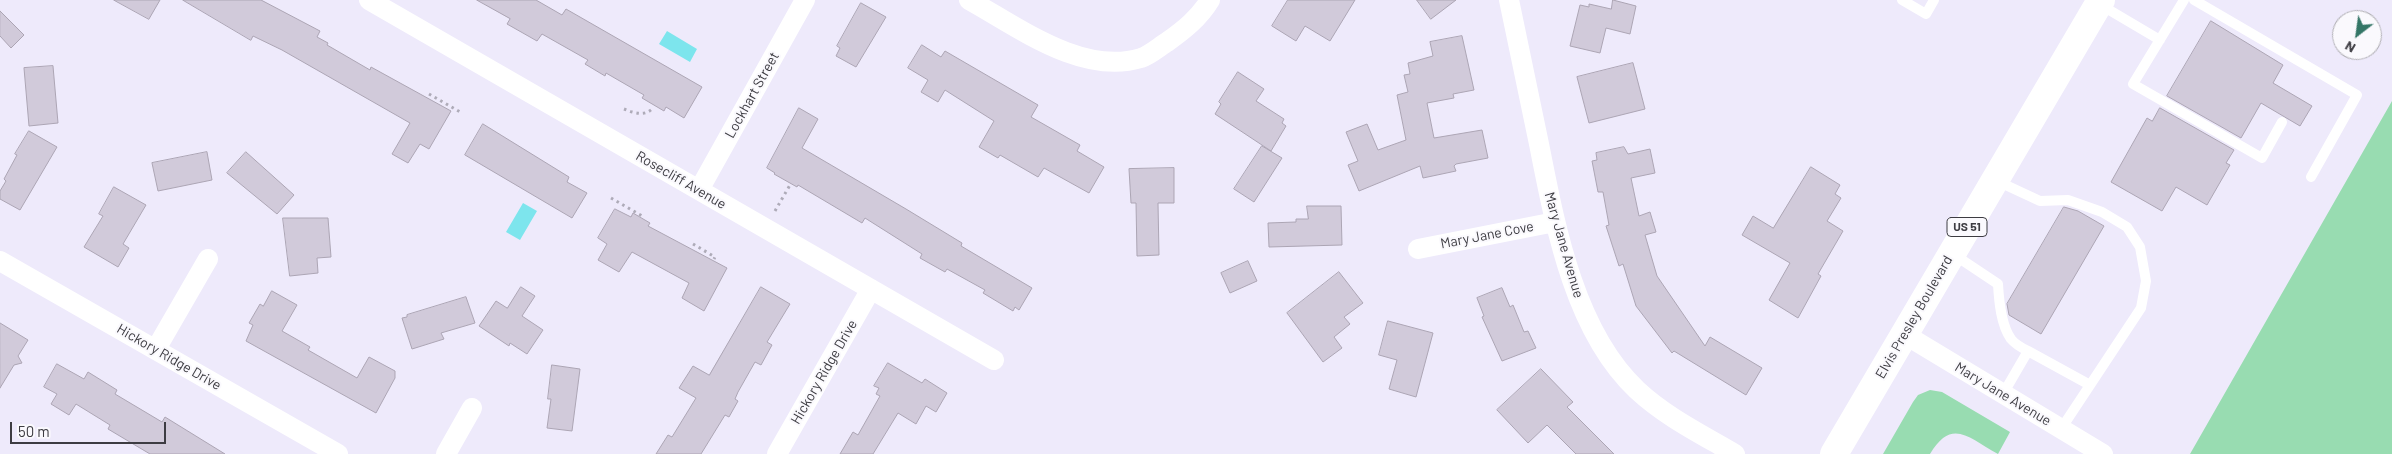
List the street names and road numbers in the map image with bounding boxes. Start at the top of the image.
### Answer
street label: Lockhart Street [721,49,783,141]
street label: Rosecliff Avenue [633,147,729,213]
street label: Mary Jane Avenue [1541,190,1587,300]
street label: Mary Jane Cove [1439,218,1535,252]
road number: US 51 [1947,218,1987,236]
street label: Elvis Presley Boulevard [1872,252,1956,382]
street label: Hickory Ridge Drive [787,317,861,427]
street label: Hickory Ridge Drive [114,320,224,394]
street label: Mary Jane Avenue [1952,359,2054,429]

